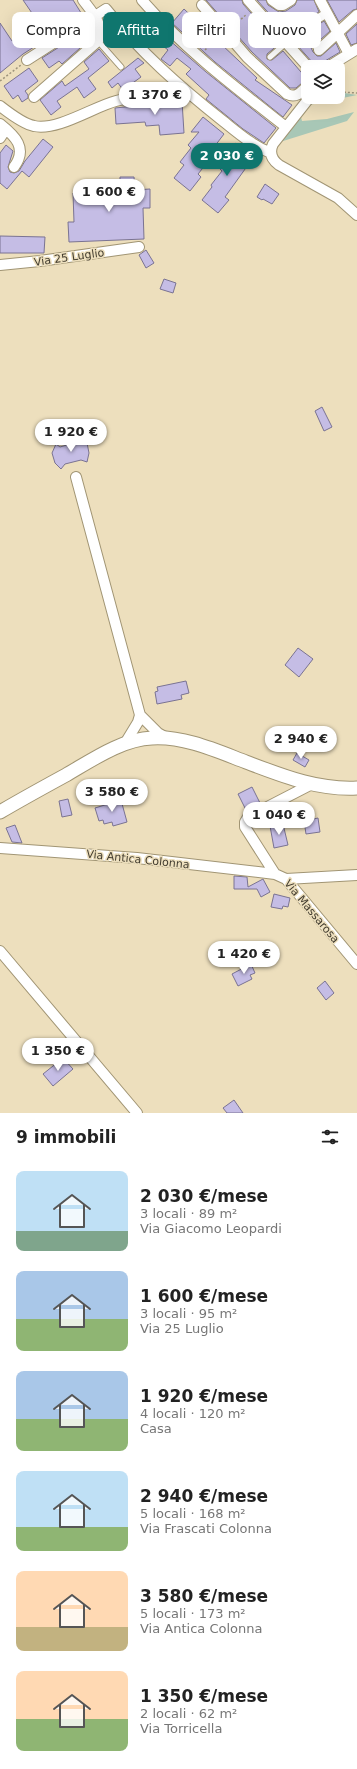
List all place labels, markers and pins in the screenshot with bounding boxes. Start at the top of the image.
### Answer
pin: 1 370 € [118,82,192,116]
pin: 2 030 € [190,143,264,177]
pin: 1 600 € [72,179,146,213]
pin: 1 920 € [34,419,108,453]
pin: 2 940 € [264,726,338,760]
pin: 3 580 € [75,779,149,813]
pin: 1 040 € [242,802,316,836]
pin: 1 420 € [207,941,281,975]
pin: 1 350 € [21,1038,95,1072]

